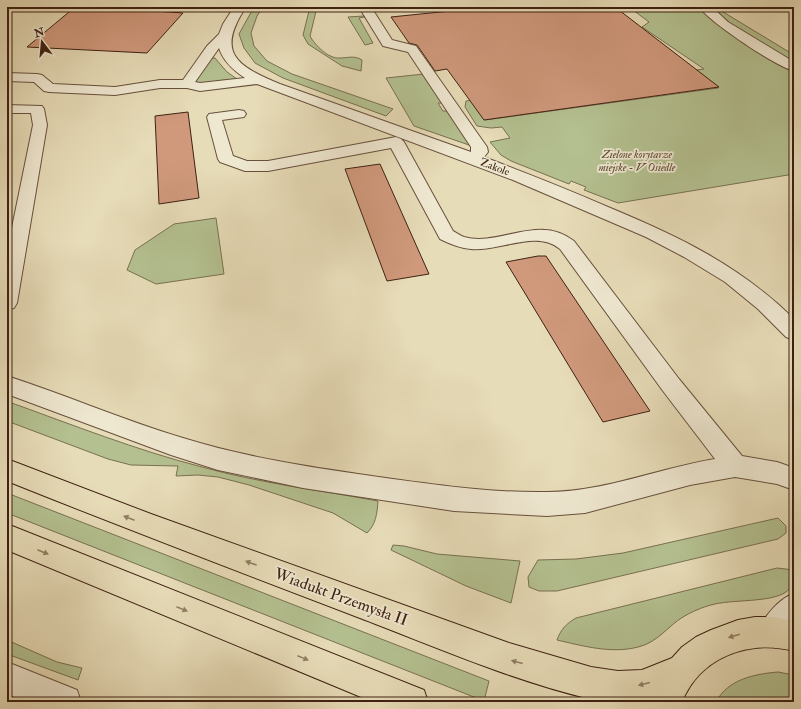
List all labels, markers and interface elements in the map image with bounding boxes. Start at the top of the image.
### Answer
north arrow [22,22,62,62]
text: N [32,25,47,41]
park label: Zielone korytarze miejske - V Osiedle [599,148,676,175]
street label: Zakole [478,155,512,179]
one-way arrow [123,514,135,520]
one-way arrow [38,549,49,555]
one-way arrow [245,560,257,566]
street label: Wiadukt Przemysła II [271,563,410,630]
one-way arrow [177,607,189,613]
one-way arrow [728,633,740,639]
one-way arrow [297,655,309,661]
one-way arrow [511,658,524,664]
one-way arrow [637,682,650,688]

